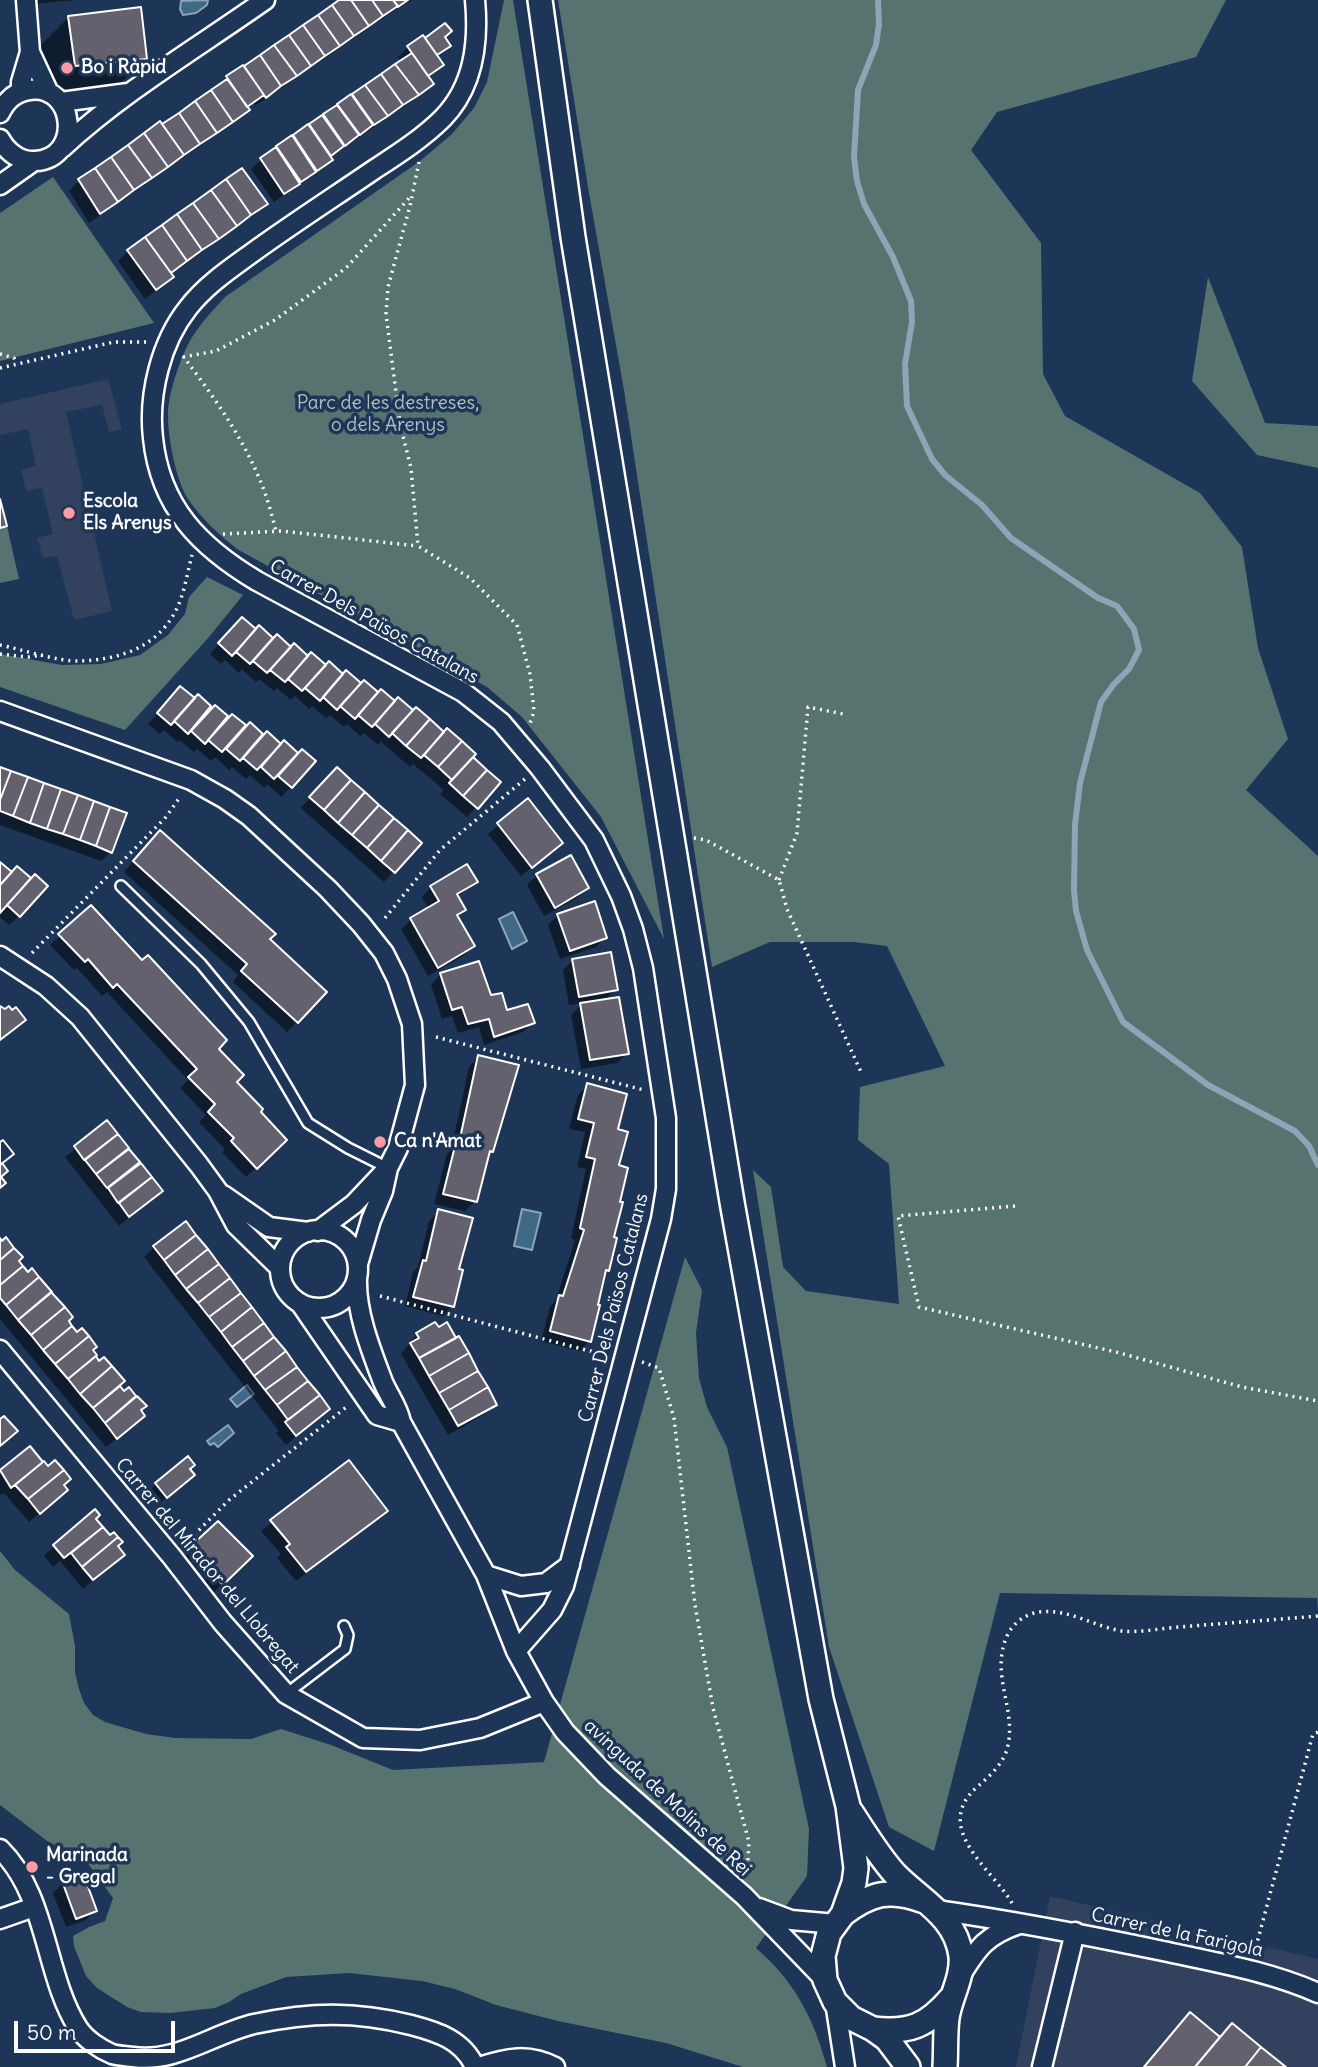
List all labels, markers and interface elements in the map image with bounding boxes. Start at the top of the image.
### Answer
place label: Bo i Ràpid [81,57,167,79]
marker: Bo i Ràpid [59,60,75,76]
park label: Parc de les destreses, o dels Arenys [297,393,479,437]
place label: Escola Els Arenys [83,491,172,535]
marker: Escola Els Arenys [61,505,77,521]
street label: Carrer Dels Països Catalans [265,555,483,689]
place label: Ca n'Amat [394,1131,481,1153]
marker: Ca n'Amat [372,1134,388,1150]
street label: Carrer Dels Països Catalans [574,1191,654,1425]
street label: Carrer del Mirador del Llobregat [110,1454,304,1678]
street label: avinguda de Molins de Rei [579,1715,755,1881]
place label: Marinada - Gregal [46,1845,128,1889]
marker: Marinada - Gregal [24,1859,40,1875]
street label: Carrer de la Farigola [1089,1904,1265,1962]
scale bar [18,2008,178,2052]
text: 50 m [27,2019,76,2046]

